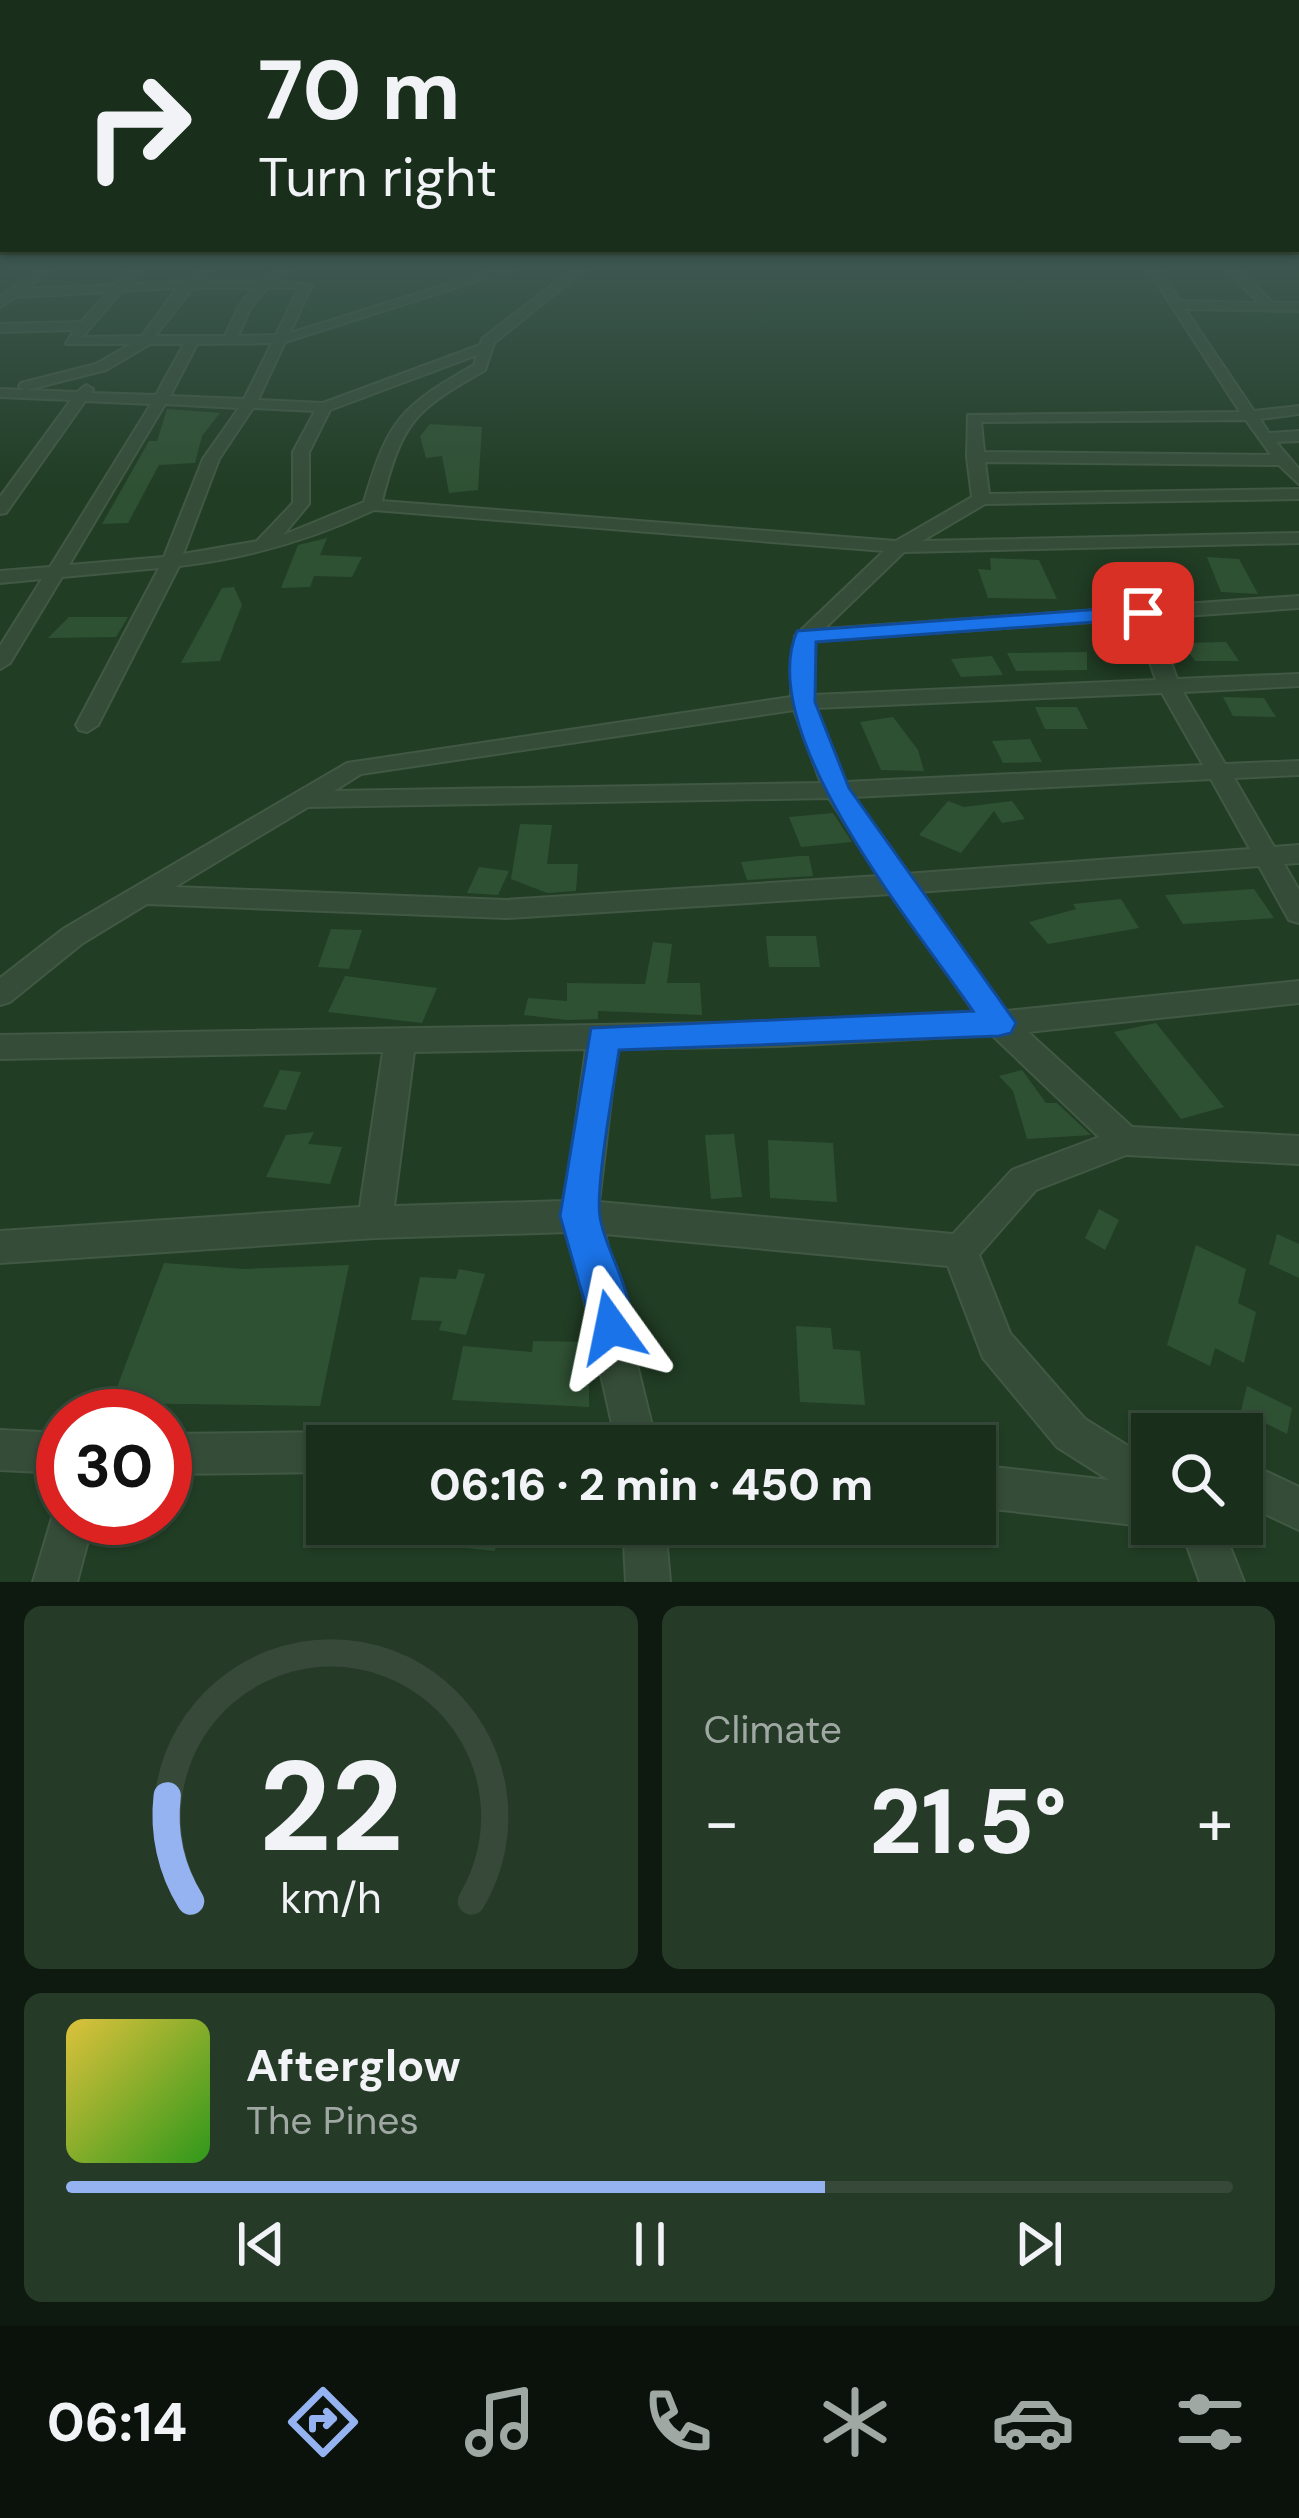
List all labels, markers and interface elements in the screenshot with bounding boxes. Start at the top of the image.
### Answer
text: 70 m [258,36,461,145]
icon: right [60,48,216,204]
text: Turn right [258,142,497,213]
pin [1092,562,1194,664]
icon: arrive [1110,580,1176,646]
position arrow [548,1264,674,1390]
speed limit sign: 30 [36,1389,192,1545]
map controls [1131,1413,1263,1545]
button: search [1131,1413,1263,1545]
text: 06:16 · 2 min · 450 m [429,1455,873,1514]
text: Climate [704,1704,842,1755]
text: 22 [259,1726,403,1889]
text: 21.5° [870,1764,1067,1881]
text: − [704,1780,740,1865]
text: + [1197,1780,1233,1865]
text: km/h [280,1869,381,1925]
text: Afterglow [246,2036,461,2095]
text: The Pines [246,2095,419,2146]
icon: previous [228,2211,294,2277]
icon: pause [617,2211,683,2277]
icon: next [1006,2211,1072,2277]
icon: directions [281,2380,365,2464]
icon: music [458,2380,542,2464]
icon: phone [636,2380,720,2464]
icon: climate [813,2380,897,2464]
icon: car [991,2380,1075,2464]
icon: filters [1168,2380,1252,2464]
text: 06:14 [47,2387,187,2458]

